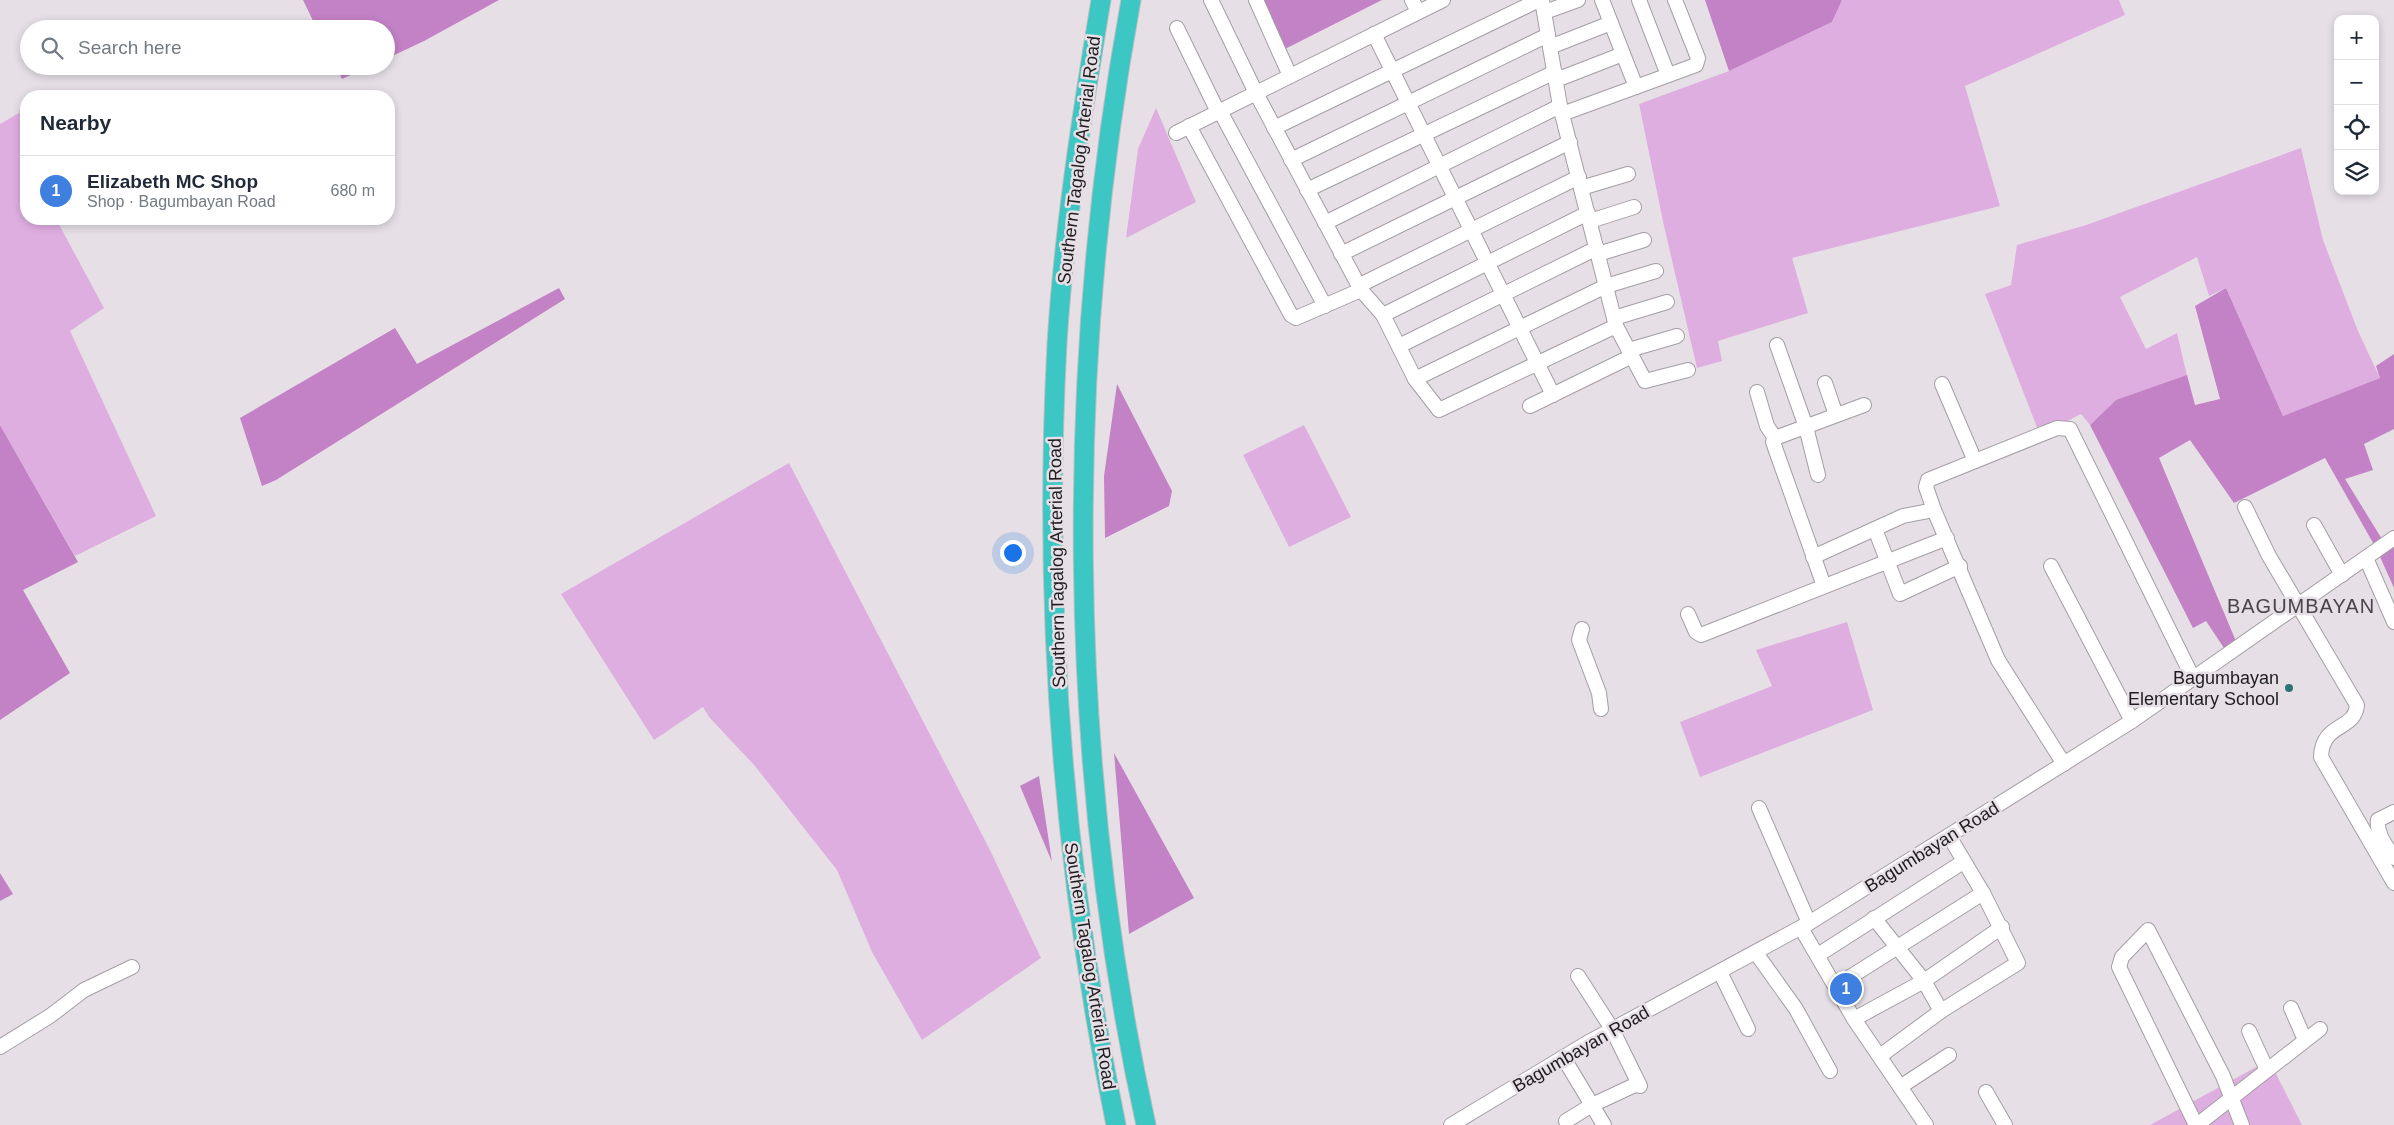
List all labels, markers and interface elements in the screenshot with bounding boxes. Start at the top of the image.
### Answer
map controls [2334,15,2379,195]
button: + [2334,15,2379,60]
search box [20,20,395,75]
icon: search [38,34,66,62]
street label: Southern Tagalog Arterial Road [1054,35,1104,285]
text: Search here [78,37,182,58]
button: − [2334,60,2379,105]
button: locate [2334,105,2379,150]
text: Nearby [40,111,111,134]
button: layers [2334,150,2379,195]
text: Elizabeth MC Shop [87,171,258,192]
text: 1 [52,182,60,199]
text: 680 m [331,182,375,199]
text: Shop · Bagumbayan Road [87,193,276,210]
street label: Southern Tagalog Arterial Road [1045,438,1069,688]
your location [1000,540,1026,566]
district label: BAGUMBAYAN [2227,595,2375,617]
place label: Bagumbayan Elementary School [2128,668,2279,709]
marker: Bagumbayan Elementary School [2283,682,2295,694]
street label: Bagumbayan Road [1861,798,2003,896]
street label: Southern Tagalog Arterial Road [1061,841,1119,1091]
pin: 1 [1830,970,1862,1008]
street label: Bagumbayan Road [1509,1002,1653,1096]

